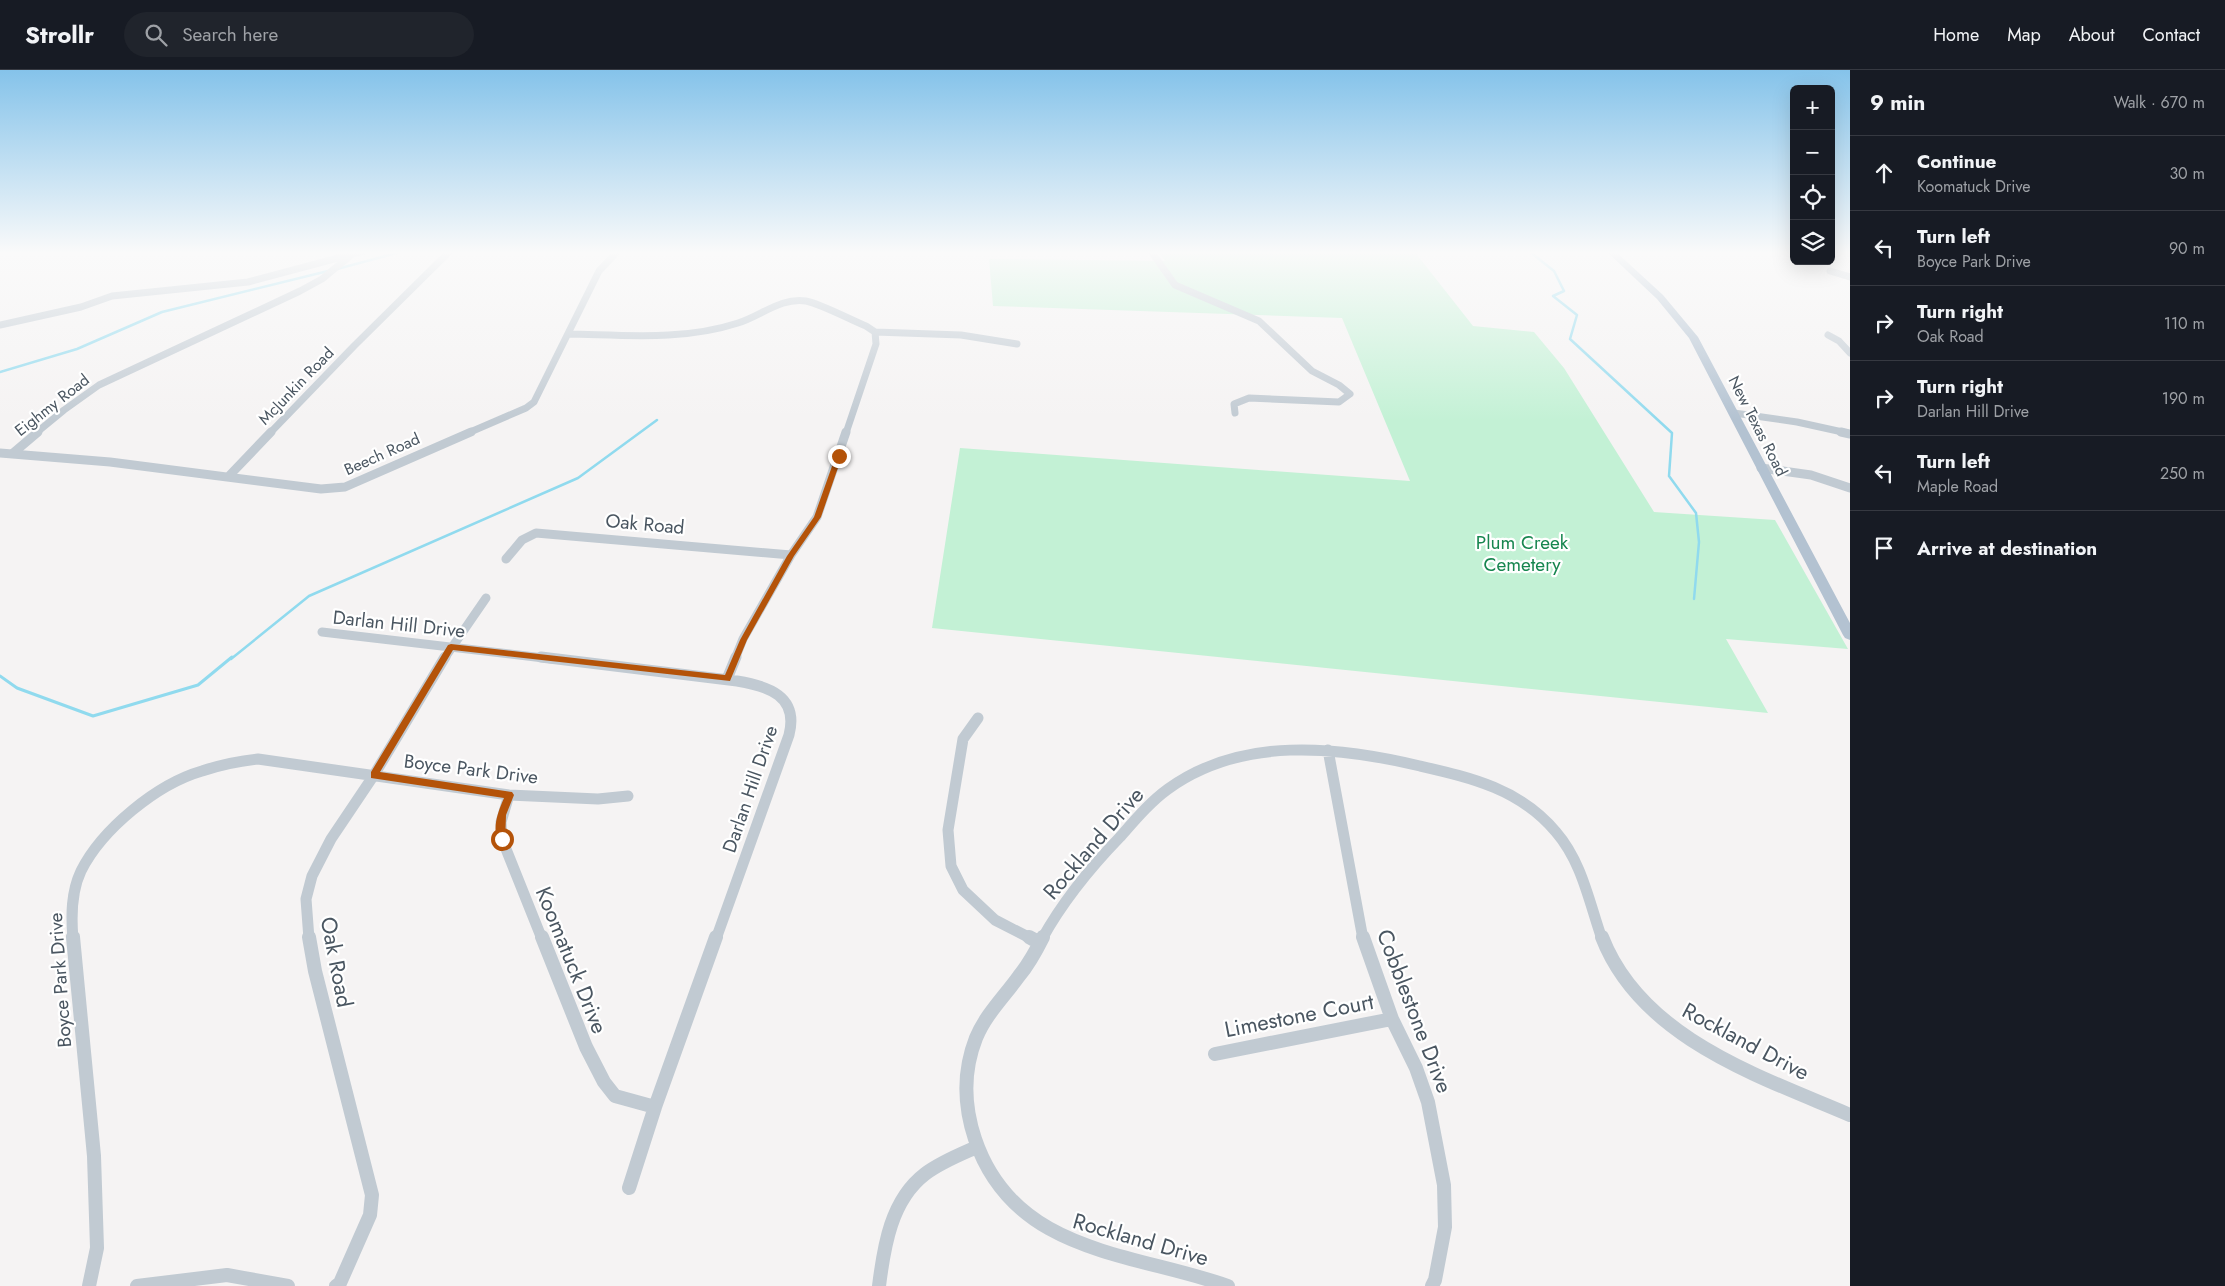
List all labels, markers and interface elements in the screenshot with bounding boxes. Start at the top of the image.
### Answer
search box [124,12,474,57]
text: Strollr [25,17,94,52]
icon: search [142,21,170,49]
text: Search here [182,21,278,48]
text: Home [1933,22,1979,48]
text: Map [2007,22,2041,48]
text: About [2069,22,2114,48]
text: Contact [2142,22,2200,48]
map controls [1790,85,1835,265]
button: + [1790,85,1835,130]
text: 9 min [1870,88,1925,118]
text: Walk · 670 m [2113,91,2205,114]
button: − [1790,130,1835,175]
text: Continue [1917,148,1996,175]
icon: ahead [1870,159,1898,187]
text: 30 m [2169,162,2205,185]
button: locate [1790,175,1835,220]
text: Koomatuck Drive [1917,175,2031,198]
button: layers [1790,220,1835,265]
text: Turn left [1917,223,1990,250]
icon: left [1870,234,1898,262]
text: 90 m [2169,237,2205,260]
text: Boyce Park Drive [1917,250,2031,273]
text: Turn right [1917,298,2003,325]
icon: right [1870,309,1898,337]
text: 110 m [2164,312,2205,335]
text: Oak Road [1917,325,1984,348]
street label: McJunkin Road [253,342,339,430]
street label: Eighmy Road [10,368,94,442]
street label: New Texas Road [1723,372,1793,480]
text: Turn right [1917,373,2003,400]
icon: right [1870,384,1898,412]
text: 190 m [2162,387,2205,410]
text: Darlan Hill Drive [1917,400,2029,423]
street label: Beech Road [340,427,424,481]
route end [828,445,851,468]
text: Turn left [1917,448,1990,475]
icon: left [1870,459,1898,487]
text: 250 m [2160,462,2205,485]
text: Maple Road [1917,475,1998,498]
street label: Oak Road [604,507,686,541]
park label: Plum Creek Cemetery [1476,529,1569,578]
icon: arrive [1870,534,1898,562]
text: Arrive at destination [1917,535,2097,562]
street label: Darlan Hill Drive [331,604,467,644]
street label: Darlan Hill Drive [716,722,784,856]
street label: Boyce Park Drive [402,747,540,791]
street label: Rockland Drive [1035,780,1151,906]
route start [491,828,514,851]
street label: Koomatuck Drive [528,882,616,1038]
street label: Boyce Park Drive [42,911,78,1048]
street label: Oak Road [313,914,361,1010]
street label: Cobblestone Drive [1369,924,1461,1098]
street label: Limestone Court [1222,985,1377,1045]
street label: Rockland Drive [1677,994,1815,1088]
street label: Rockland Drive [1069,1204,1213,1274]

